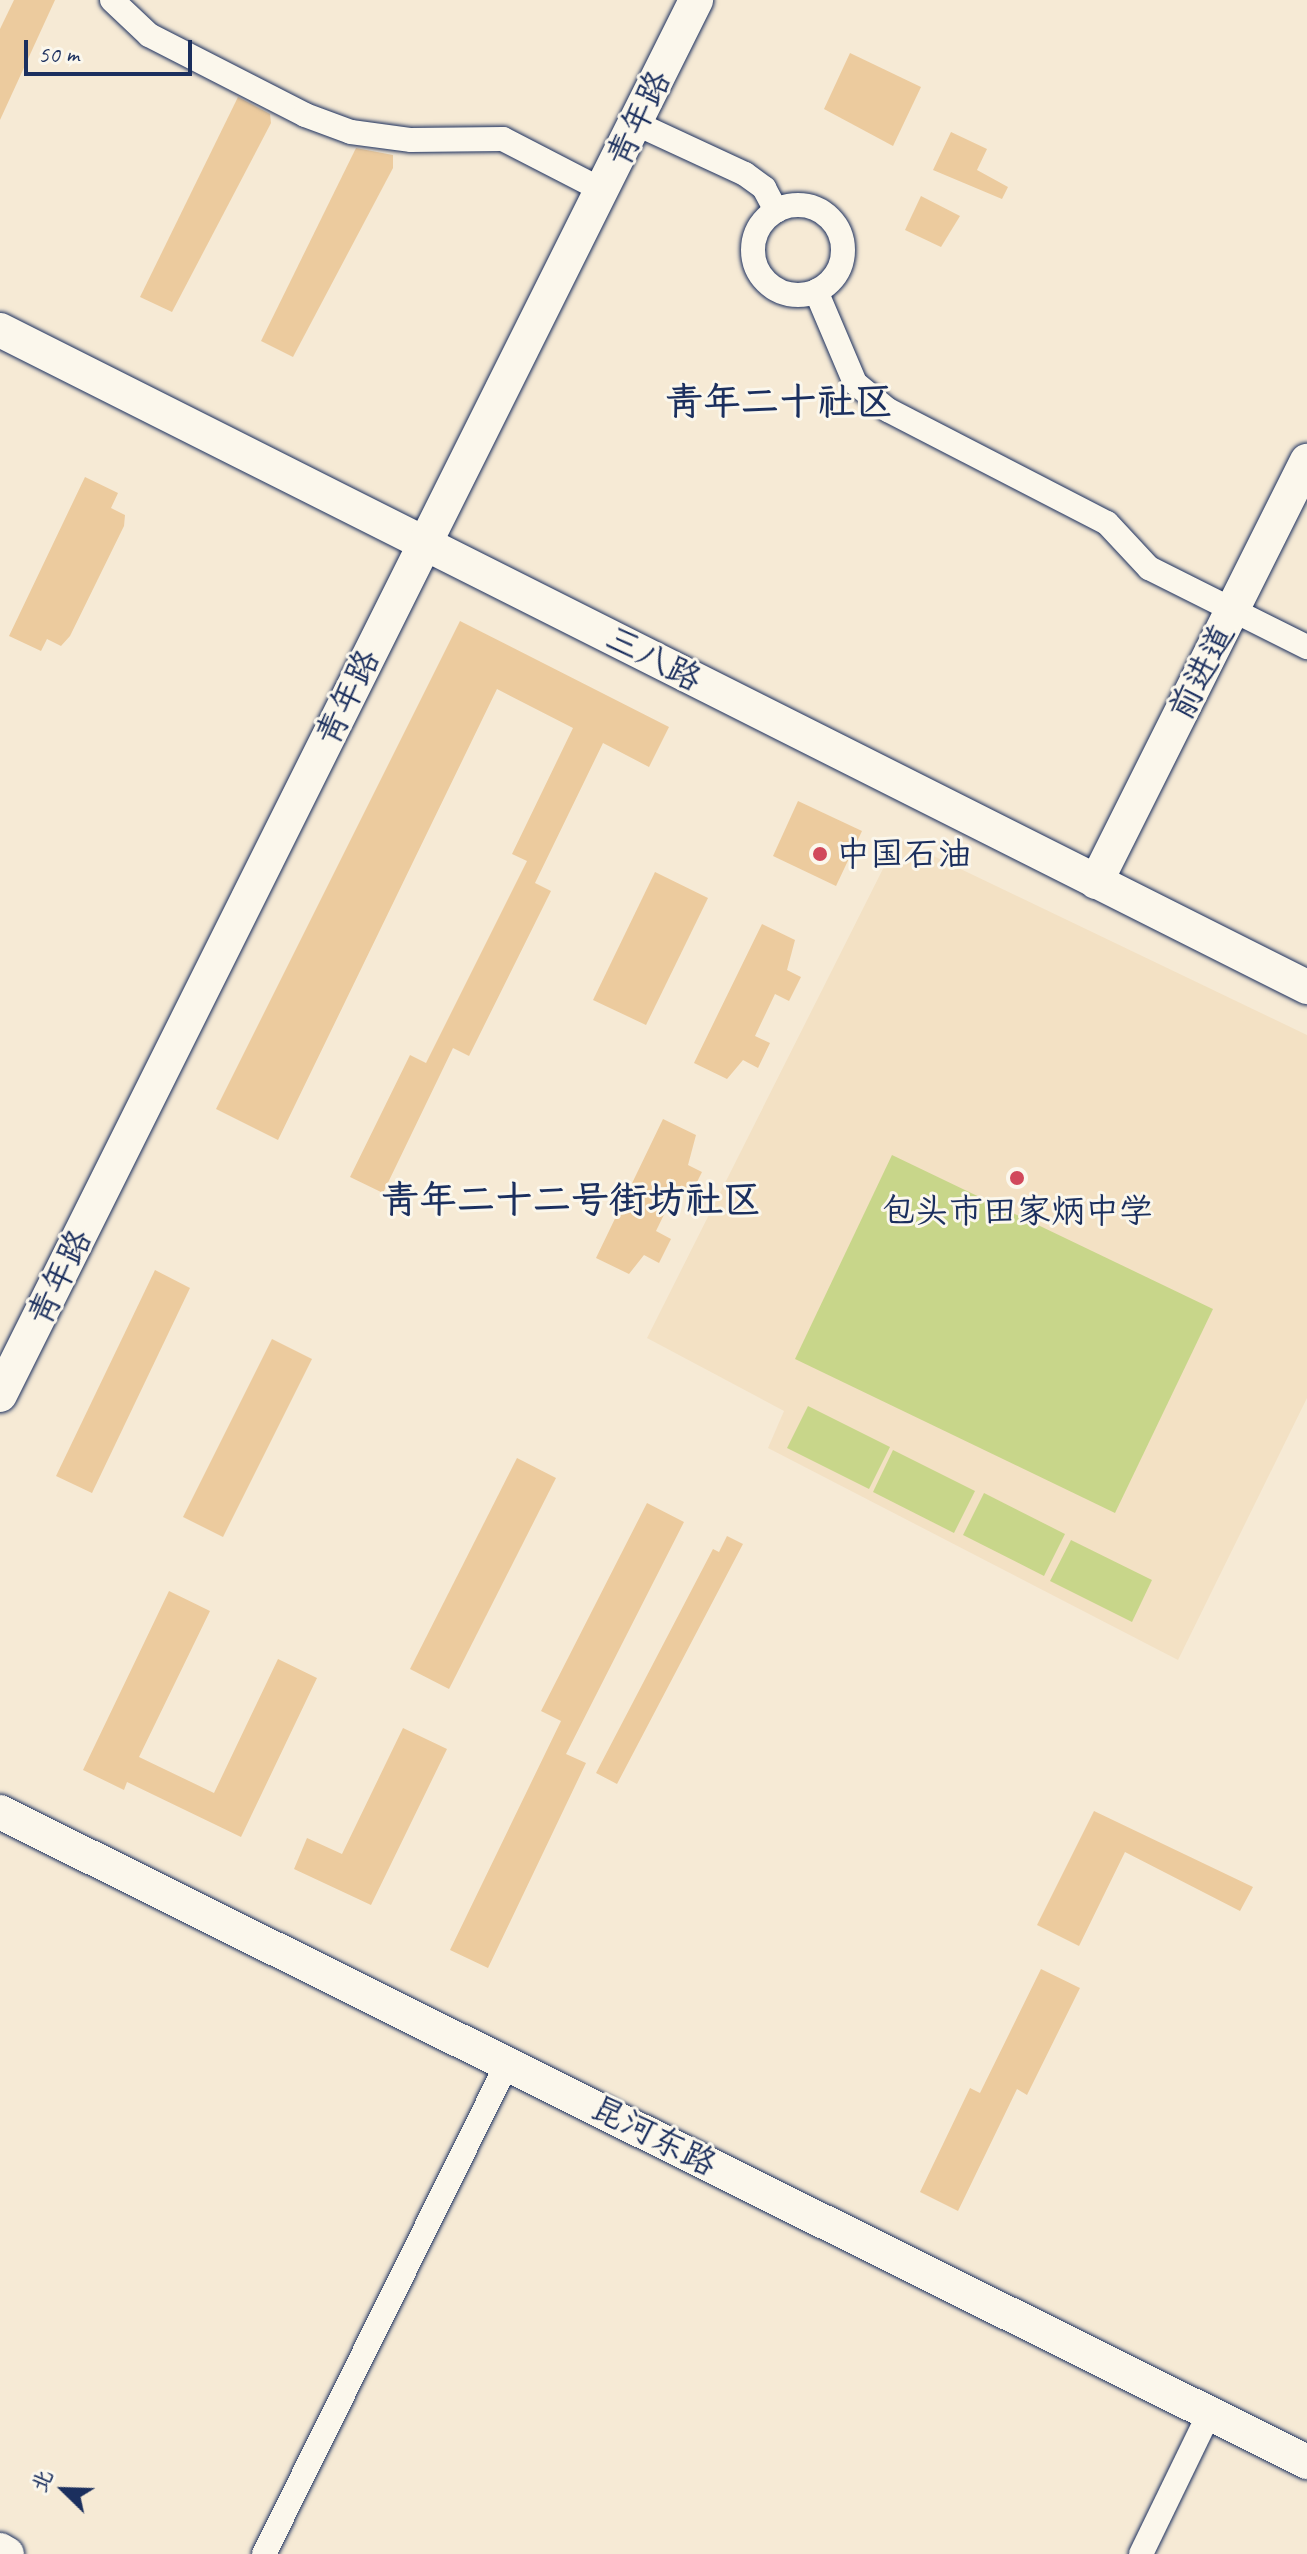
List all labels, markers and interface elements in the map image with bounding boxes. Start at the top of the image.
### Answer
scale bar [28,24,196,74]
text: 50 m [38,39,79,69]
street label: 青年路 [597,63,679,173]
district label: 青年二十社区 [665,379,893,425]
street label: 三八路 [599,617,709,699]
street label: 前进道 [1160,617,1242,727]
street label: 青年路 [306,642,388,752]
place label: 中国石油 [836,834,972,874]
marker: 中国石油 [811,845,829,863]
marker: 包头市田家炳中学 [1008,1169,1026,1187]
district label: 青年二十二号街坊社区 [381,1177,761,1223]
place label: 包头市田家炳中学 [881,1191,1153,1231]
street label: 青年路 [18,1222,100,1332]
street label: 昆河东路 [584,2086,724,2184]
north arrow [24,2450,104,2530]
text: 北 [25,2465,59,2496]

